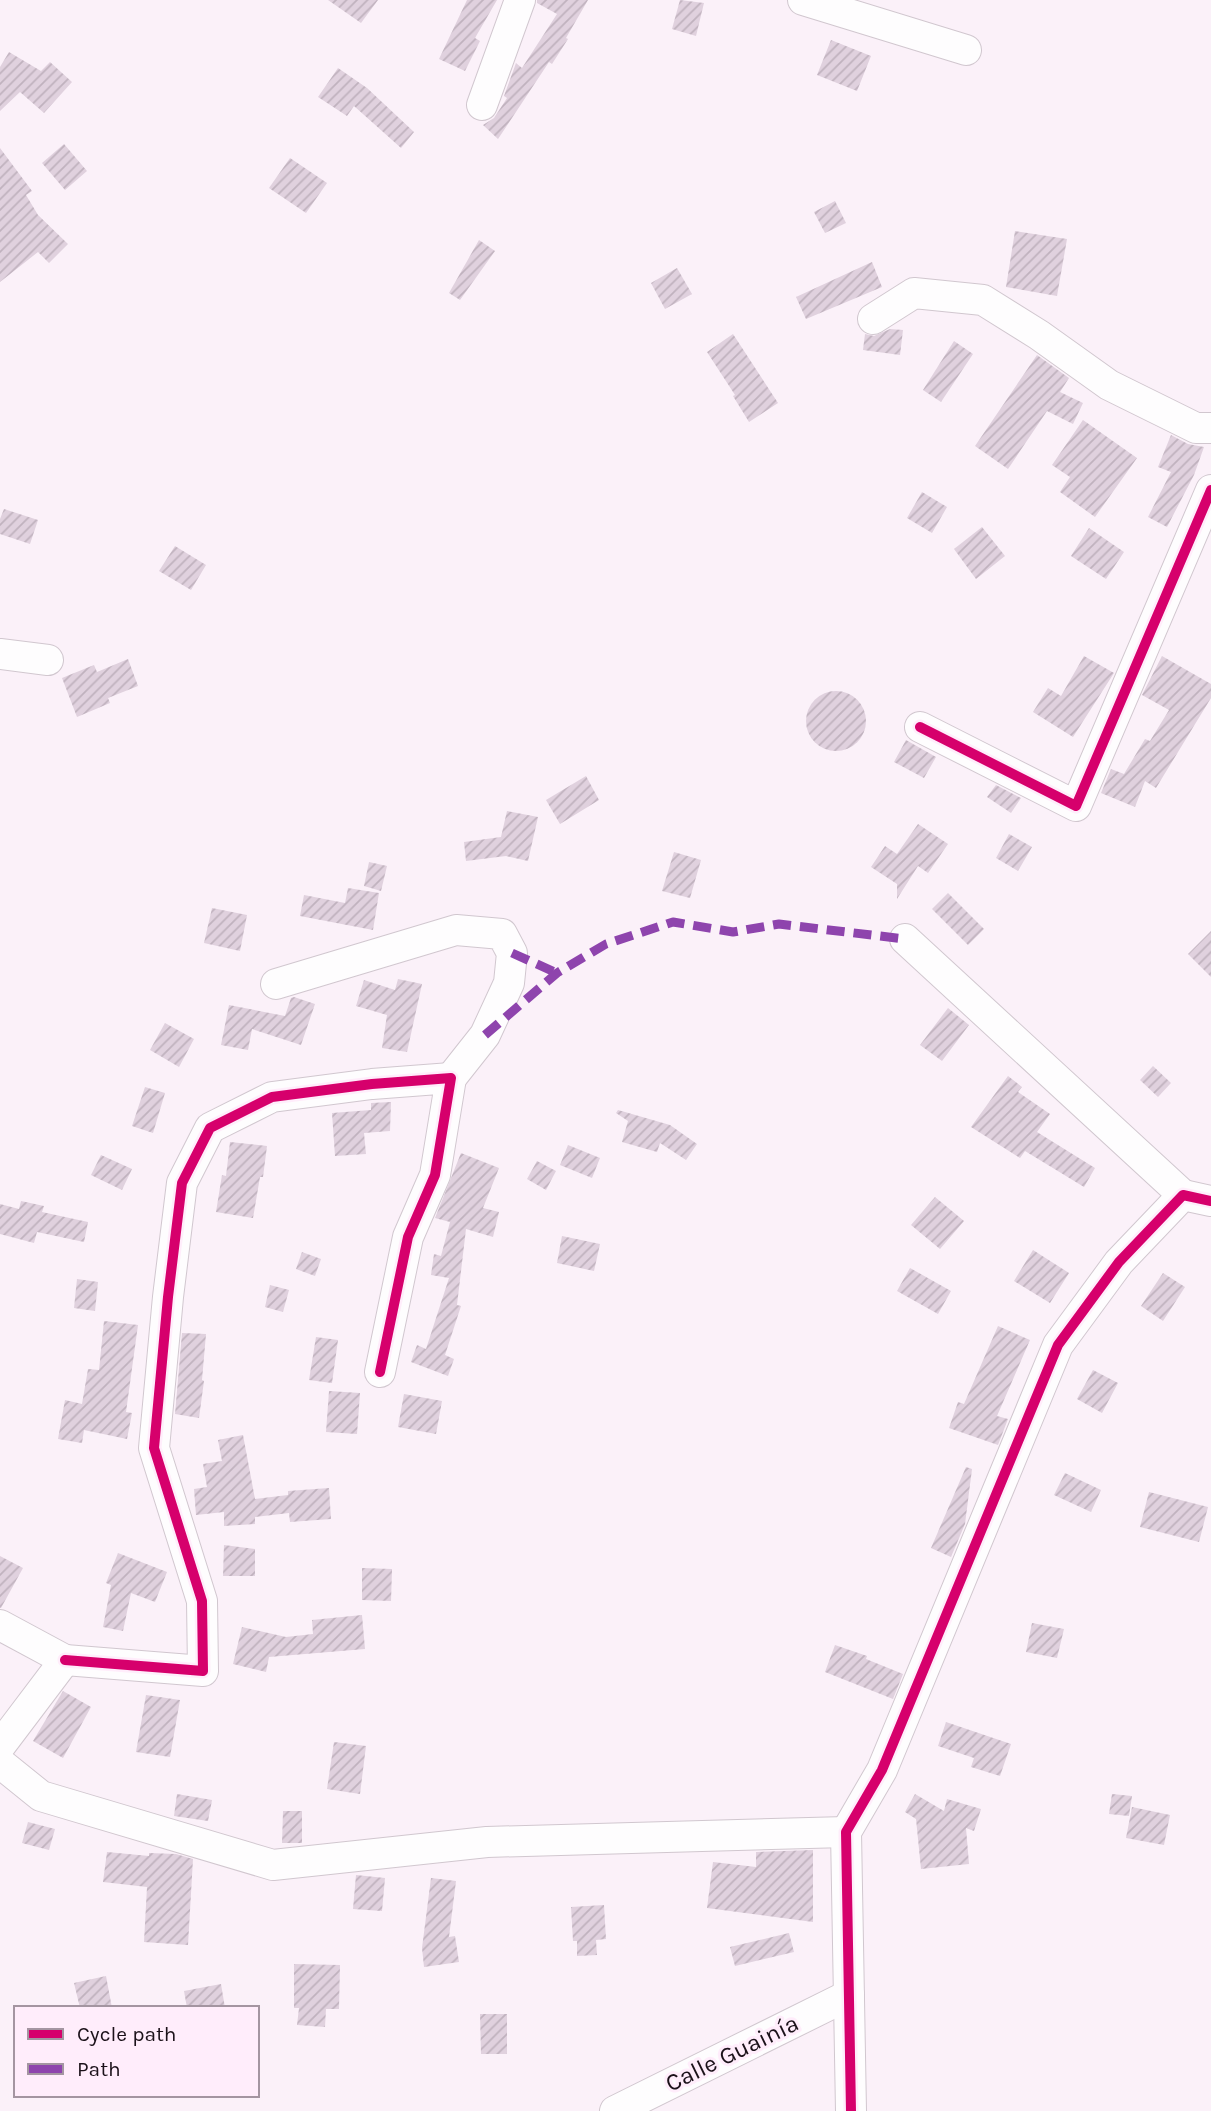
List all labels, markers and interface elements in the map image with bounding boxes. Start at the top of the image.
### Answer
legend [14,2006,259,2097]
street label: Calle Guainía [661,2009,803,2097]
text: Cycle path [77,2022,177,2046]
text: Path [77,2057,121,2081]

